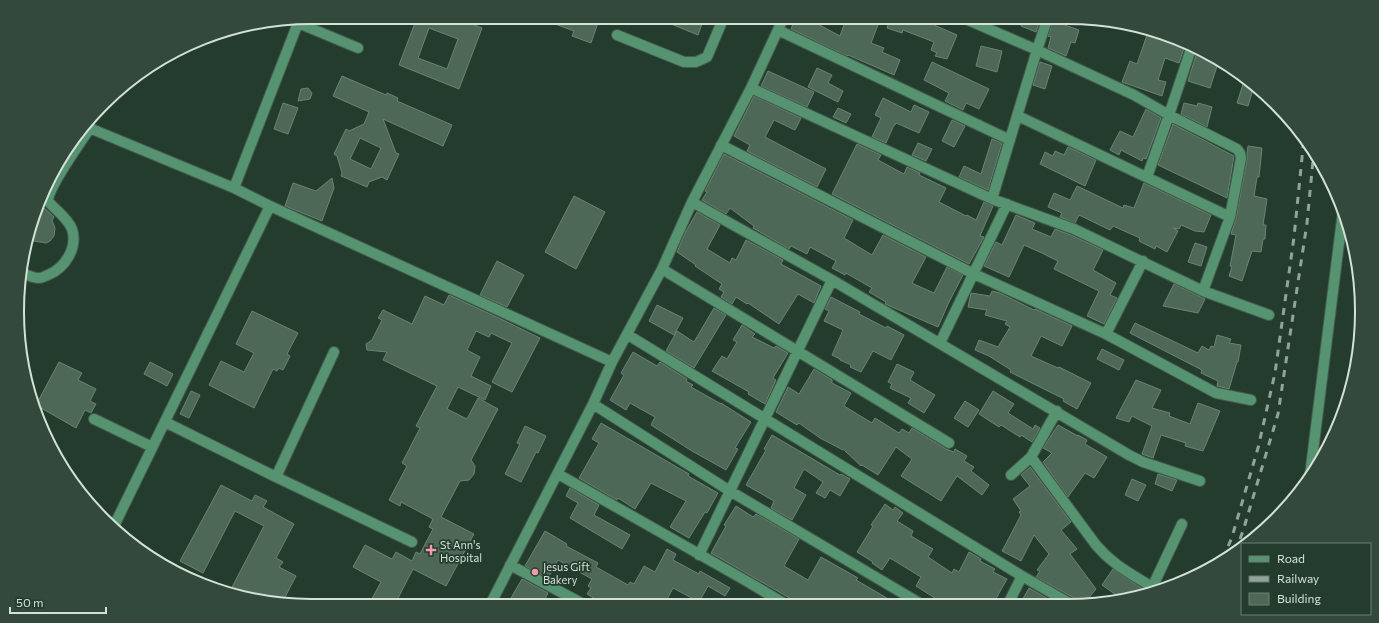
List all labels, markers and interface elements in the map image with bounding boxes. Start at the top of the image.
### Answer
place label: St Ann's Hospital [440,538,482,564]
legend [1241,543,1371,615]
marker: St Ann's Hospital [425,544,437,556]
text: Road [1277,551,1305,565]
place label: Jesus Gift Bakery [543,560,590,586]
marker: Jesus Gift Bakery [530,567,540,577]
text: Railway [1277,571,1319,585]
scale bar [10,589,106,615]
text: Building [1277,591,1321,605]
text: 50 m [16,595,44,609]

